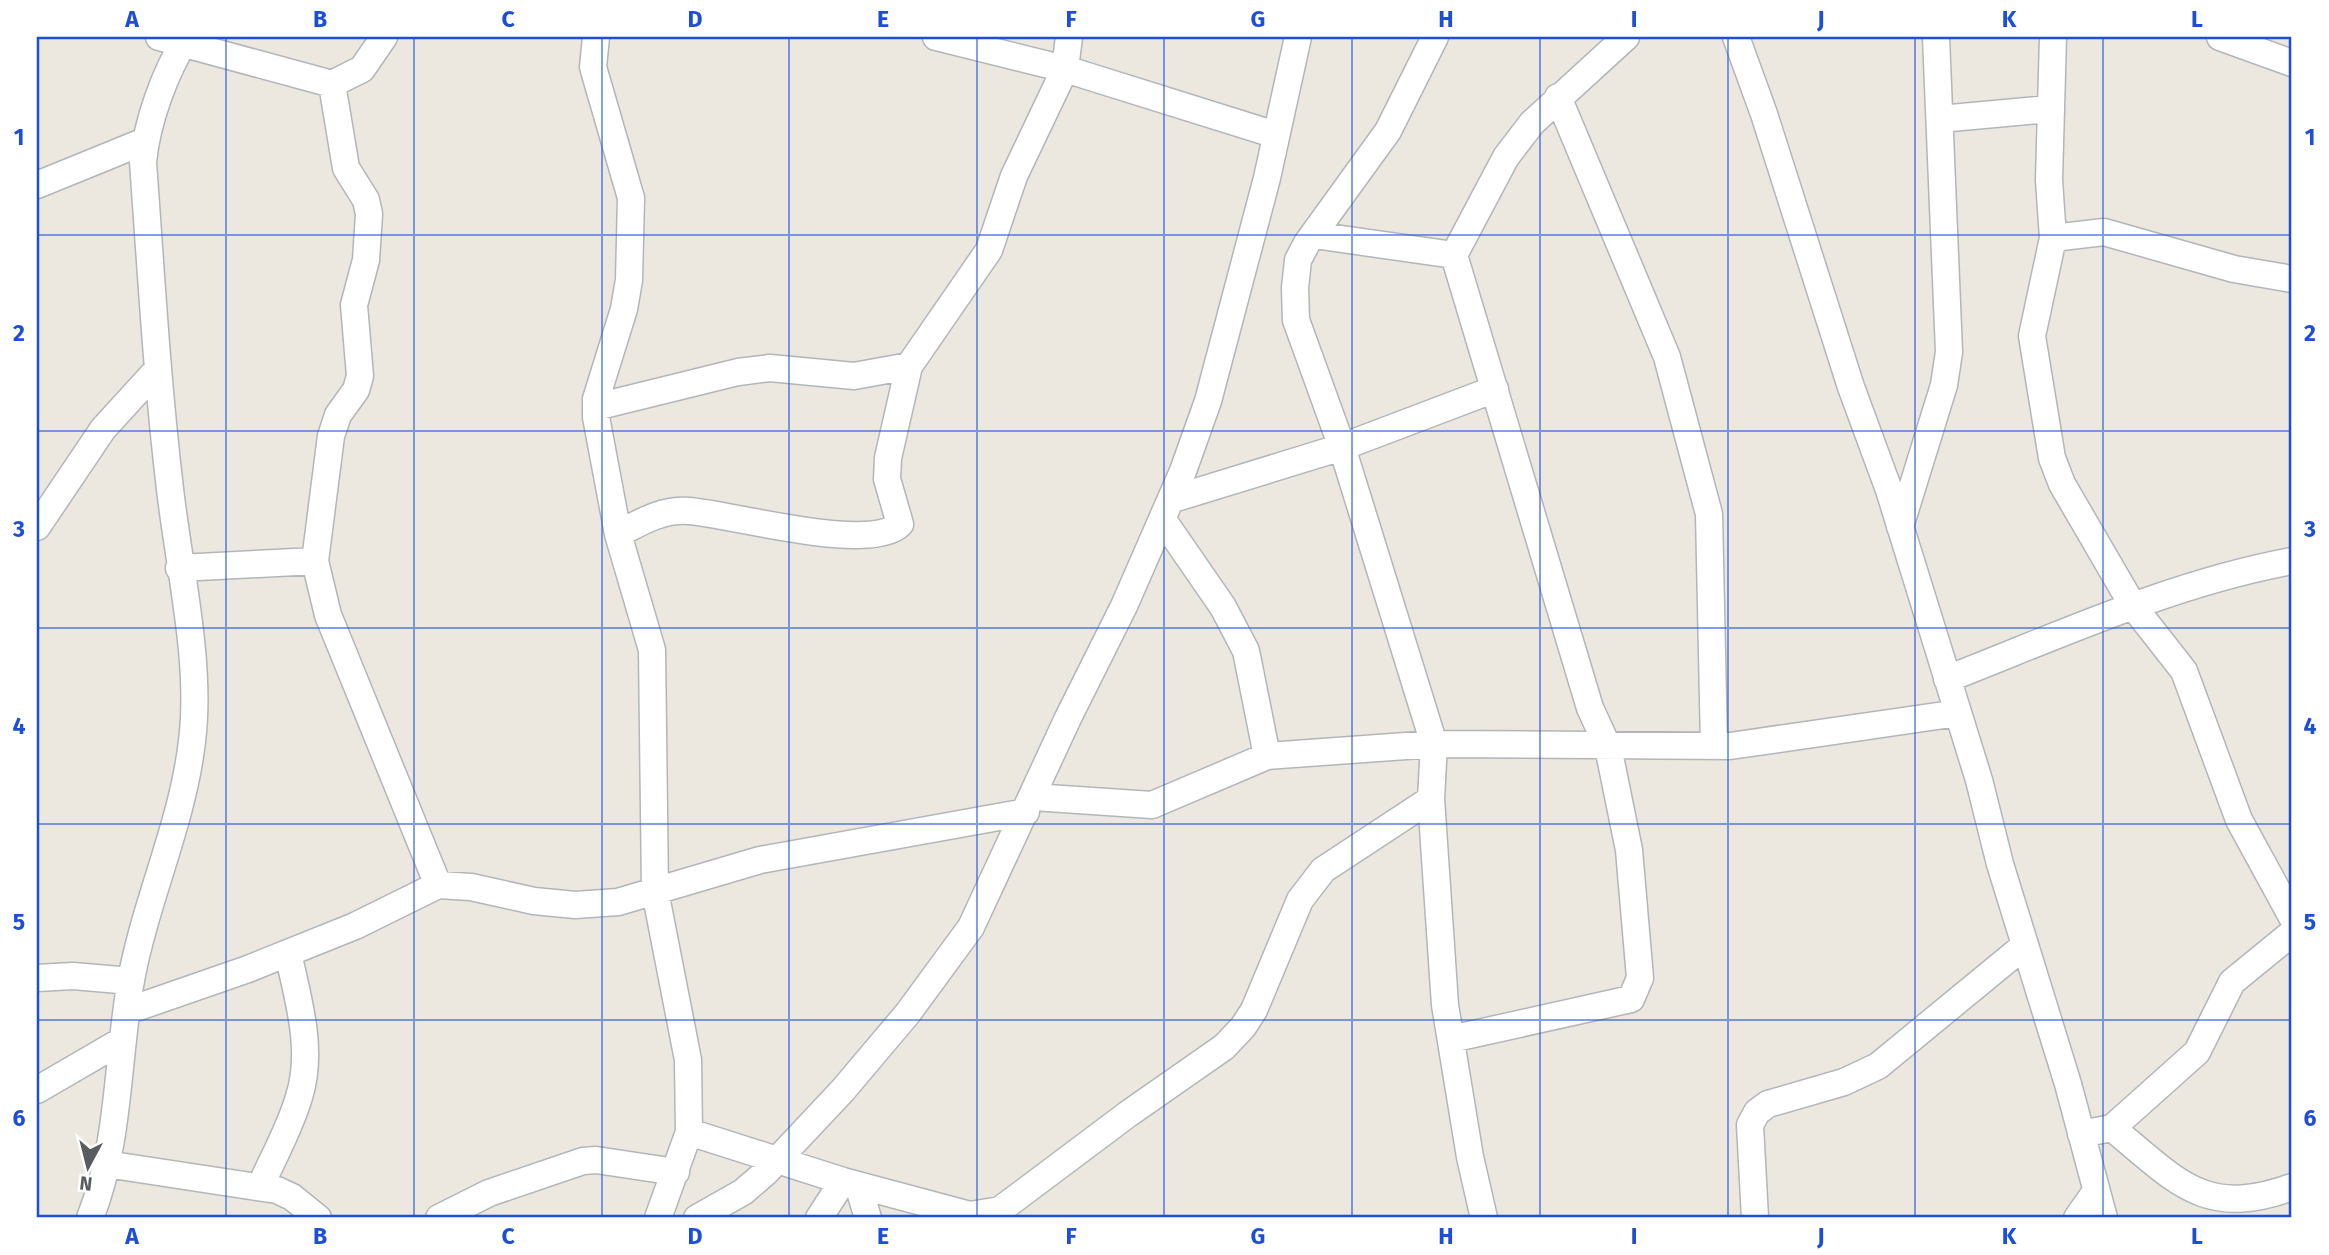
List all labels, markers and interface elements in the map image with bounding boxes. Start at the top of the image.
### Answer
text: A [124,5,139,33]
text: B [313,5,327,33]
text: C [501,5,515,33]
text: D [688,5,703,33]
text: E [877,5,889,33]
text: F [1065,5,1077,33]
text: G [1251,5,1265,33]
text: H [1438,5,1454,33]
text: I [1631,5,1637,33]
text: J [1816,5,1825,33]
text: K [2002,5,2017,33]
text: L [2191,5,2203,33]
text: 1 [14,123,24,151]
text: 1 [2305,123,2315,151]
text: 2 [13,319,25,347]
text: 2 [2304,319,2316,347]
text: 3 [12,515,25,543]
text: 3 [2303,515,2316,543]
text: 4 [13,712,26,740]
text: 4 [2304,712,2317,740]
text: 5 [13,908,25,936]
text: 5 [2304,908,2316,936]
text: 6 [13,1104,26,1132]
text: 6 [2304,1104,2317,1132]
north arrow [52,1132,122,1202]
text: N [78,1171,94,1196]
text: A [124,1222,139,1250]
text: B [313,1222,327,1250]
text: C [501,1222,515,1250]
text: D [688,1222,703,1250]
text: E [877,1222,889,1250]
text: F [1065,1222,1077,1250]
text: G [1251,1222,1265,1250]
text: H [1438,1222,1454,1250]
text: I [1631,1222,1637,1250]
text: J [1816,1222,1825,1250]
text: K [2002,1222,2017,1250]
text: L [2191,1222,2203,1250]

